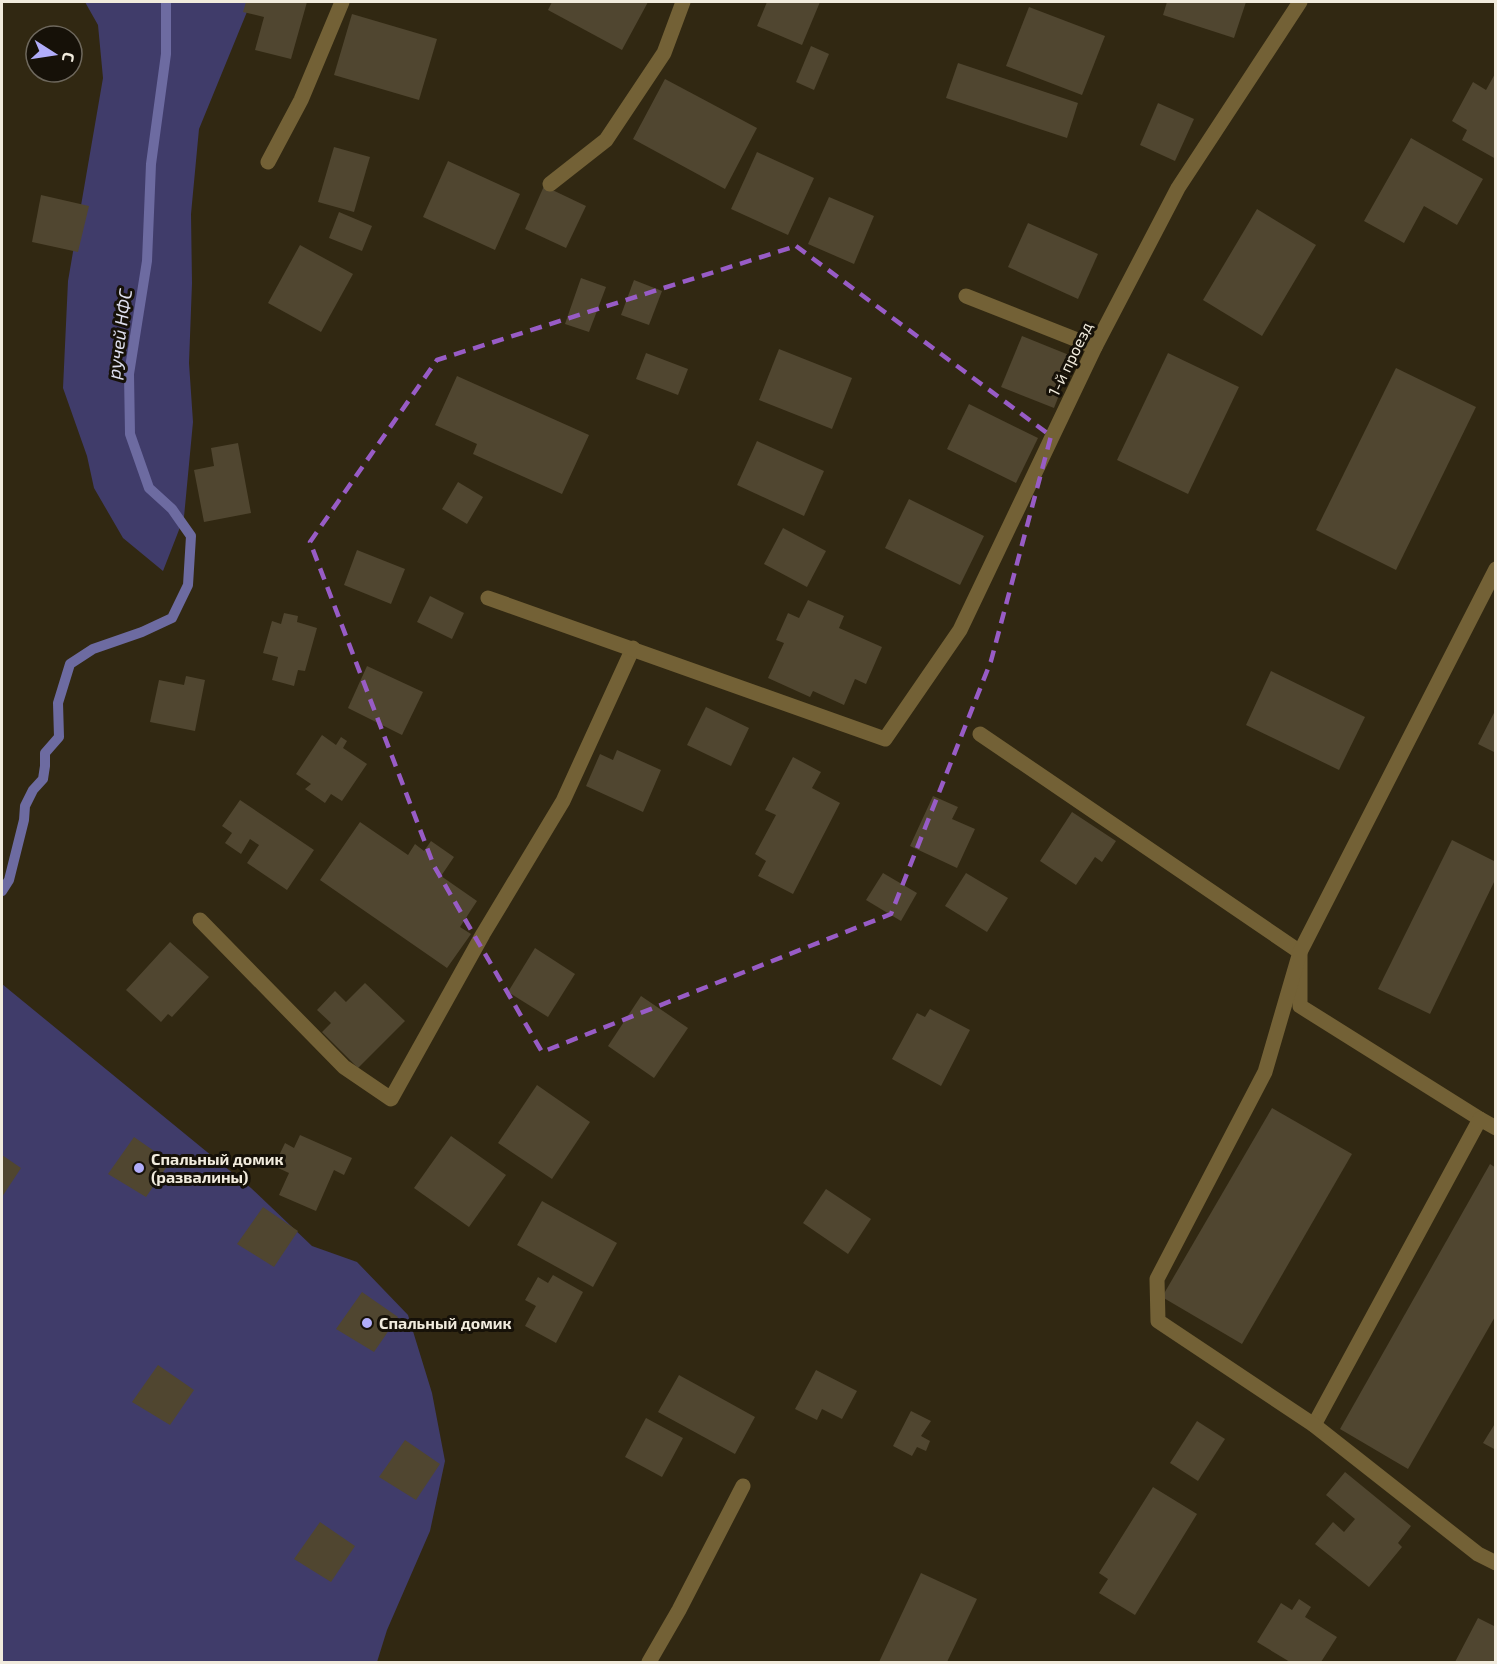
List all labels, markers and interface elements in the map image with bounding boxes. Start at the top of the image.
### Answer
north arrow [24,24,84,84]
text: С [59,51,79,64]
water label: ручей НФС [102,287,136,380]
street label: 1-й проезд [1043,319,1096,399]
place label: Спальный домик (развалины) [151,1149,284,1186]
marker: Спальный домик (развалины) [132,1161,146,1175]
place label: Спальный домик [379,1313,512,1332]
marker: Спальный домик [360,1316,374,1330]

